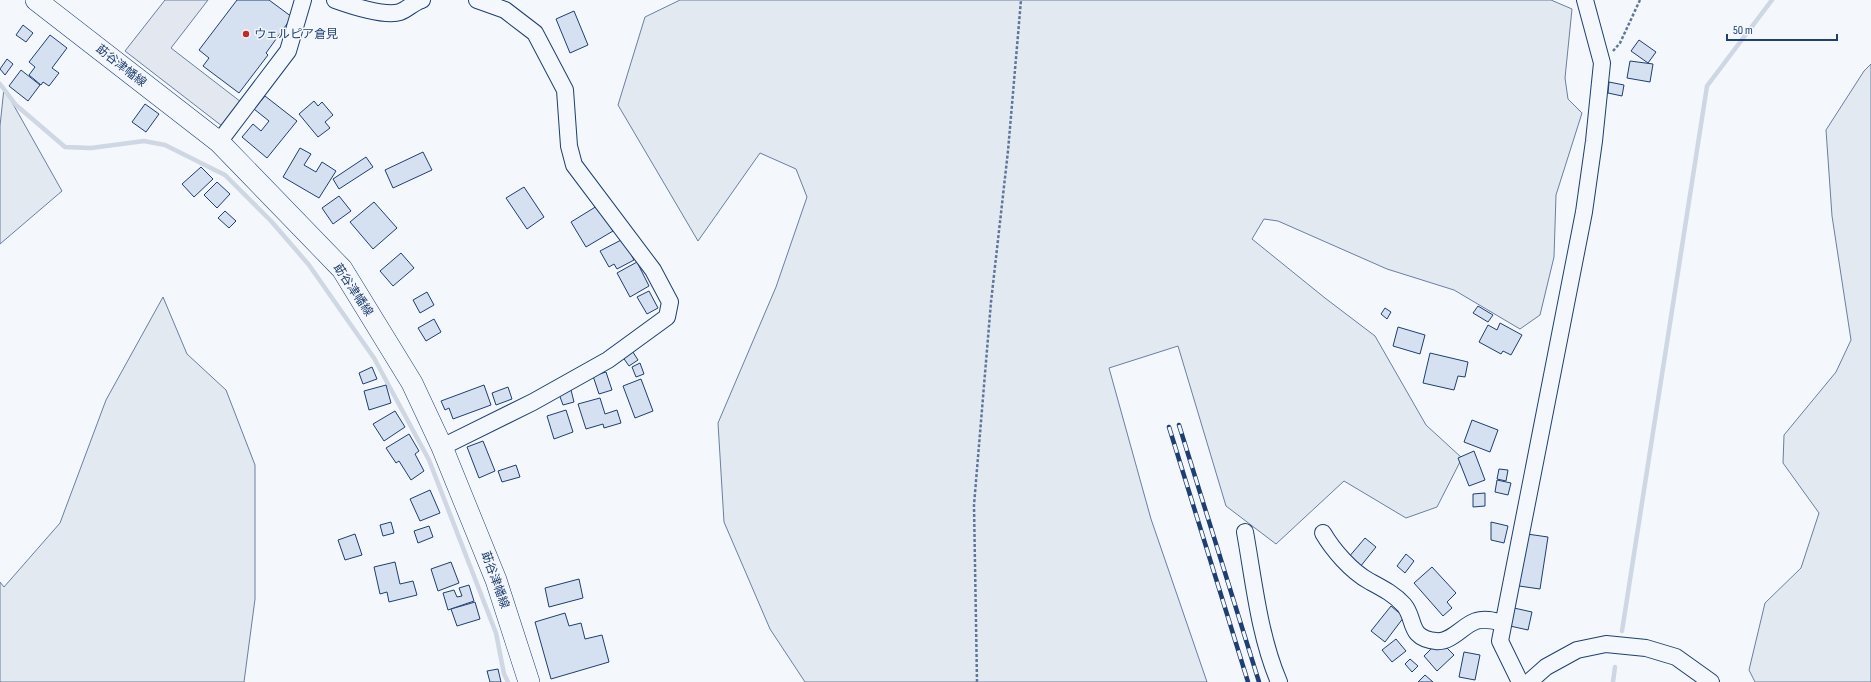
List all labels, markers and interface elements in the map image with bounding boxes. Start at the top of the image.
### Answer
scale bar [1727,16,1837,42]
text: 50 m [1733,23,1753,38]
place label: ウェルピア倉見 [254,27,338,42]
marker: ウェルピア倉見 [241,29,251,39]
street label: 莇谷津幡線 [93,42,149,90]
street label: 莇谷津幡線 [330,261,376,319]
street label: 莇谷津幡線 [478,549,512,611]

